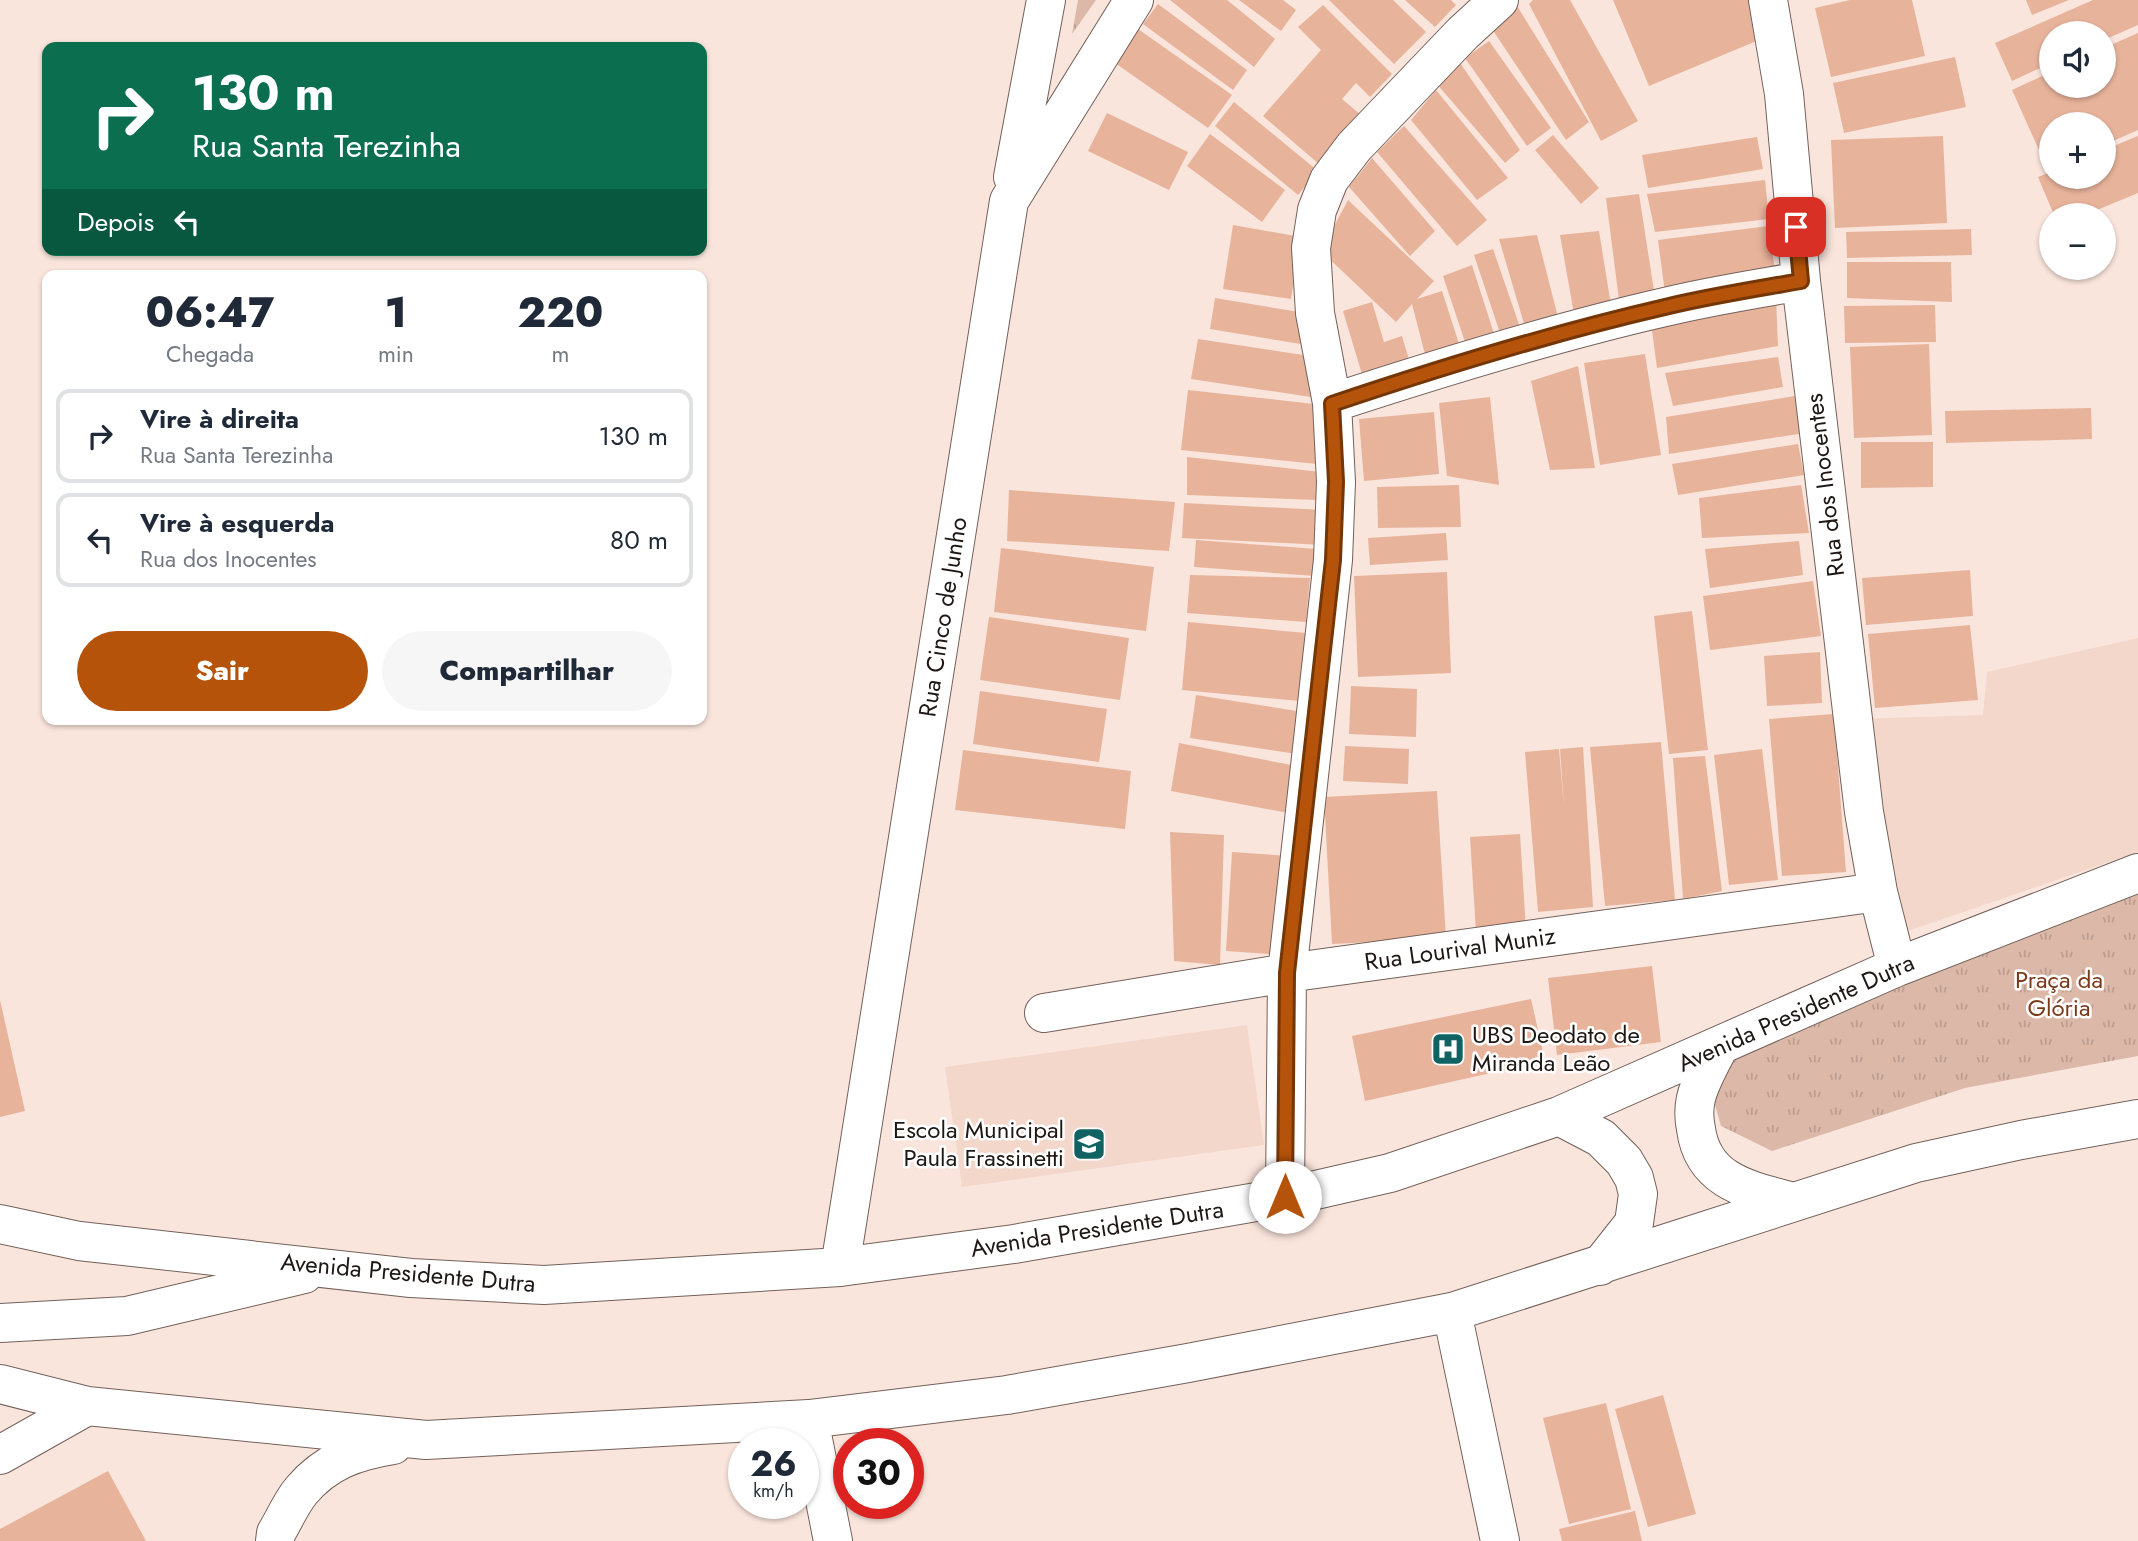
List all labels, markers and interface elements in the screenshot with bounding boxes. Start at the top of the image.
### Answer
map controls [2039,21,2116,280]
button: sound [2039,21,2116,98]
text: 130 m [192,58,335,128]
icon: right [77,70,168,161]
button: + [2039,112,2116,189]
text: Rua Santa Terezinha [192,123,461,169]
pin [1766,197,1826,257]
text: Depois [77,203,154,241]
icon: left [168,203,206,241]
button: − [2039,203,2116,280]
icon: arrive [1777,208,1815,246]
text: 06:47 [146,282,274,343]
text: 1 [385,282,407,343]
text: 220 [518,282,603,343]
text: Chegada [166,337,254,371]
text: min [378,337,414,371]
text: m [551,337,569,371]
street label: Rua dos Inocentes [1796,391,1853,579]
text: Vire à direita [140,400,299,438]
icon: right [81,417,119,455]
text: 130 m [598,417,668,455]
text: Rua Santa Terezinha [140,438,333,472]
text: Vire à esquerda [140,504,335,542]
street label: Rua Cinco de Junho [909,515,976,719]
icon: left [81,521,119,559]
text: 80 m [610,521,668,559]
text: Rua dos Inocentes [140,542,317,576]
button: Sair [77,631,368,711]
button: Compartilhar [382,631,672,711]
street label: Rua Lourival Muniz [1362,918,1558,979]
street label: Avenida Presidente Dutra [1672,945,1920,1081]
park label: Praça da Glória [2015,962,2103,1025]
place label: UBS Deodato de Miranda Leão [1472,1017,1640,1080]
hospital icon: UBS Deodato de Miranda Leão [1429,1030,1467,1068]
place label: Escola Municipal Paula Frassinetti [893,1112,1064,1175]
school or university icon: Escola Municipal Paula Frassinetti [1070,1125,1108,1163]
position arrow [1248,1160,1322,1234]
street label: Avenida Presidente Dutra [968,1191,1226,1266]
street label: Avenida Presidente Dutra [279,1244,537,1301]
speed limit sign: 30 [833,1428,924,1519]
text: 26 [750,1439,797,1489]
text: km/h [753,1478,794,1504]

